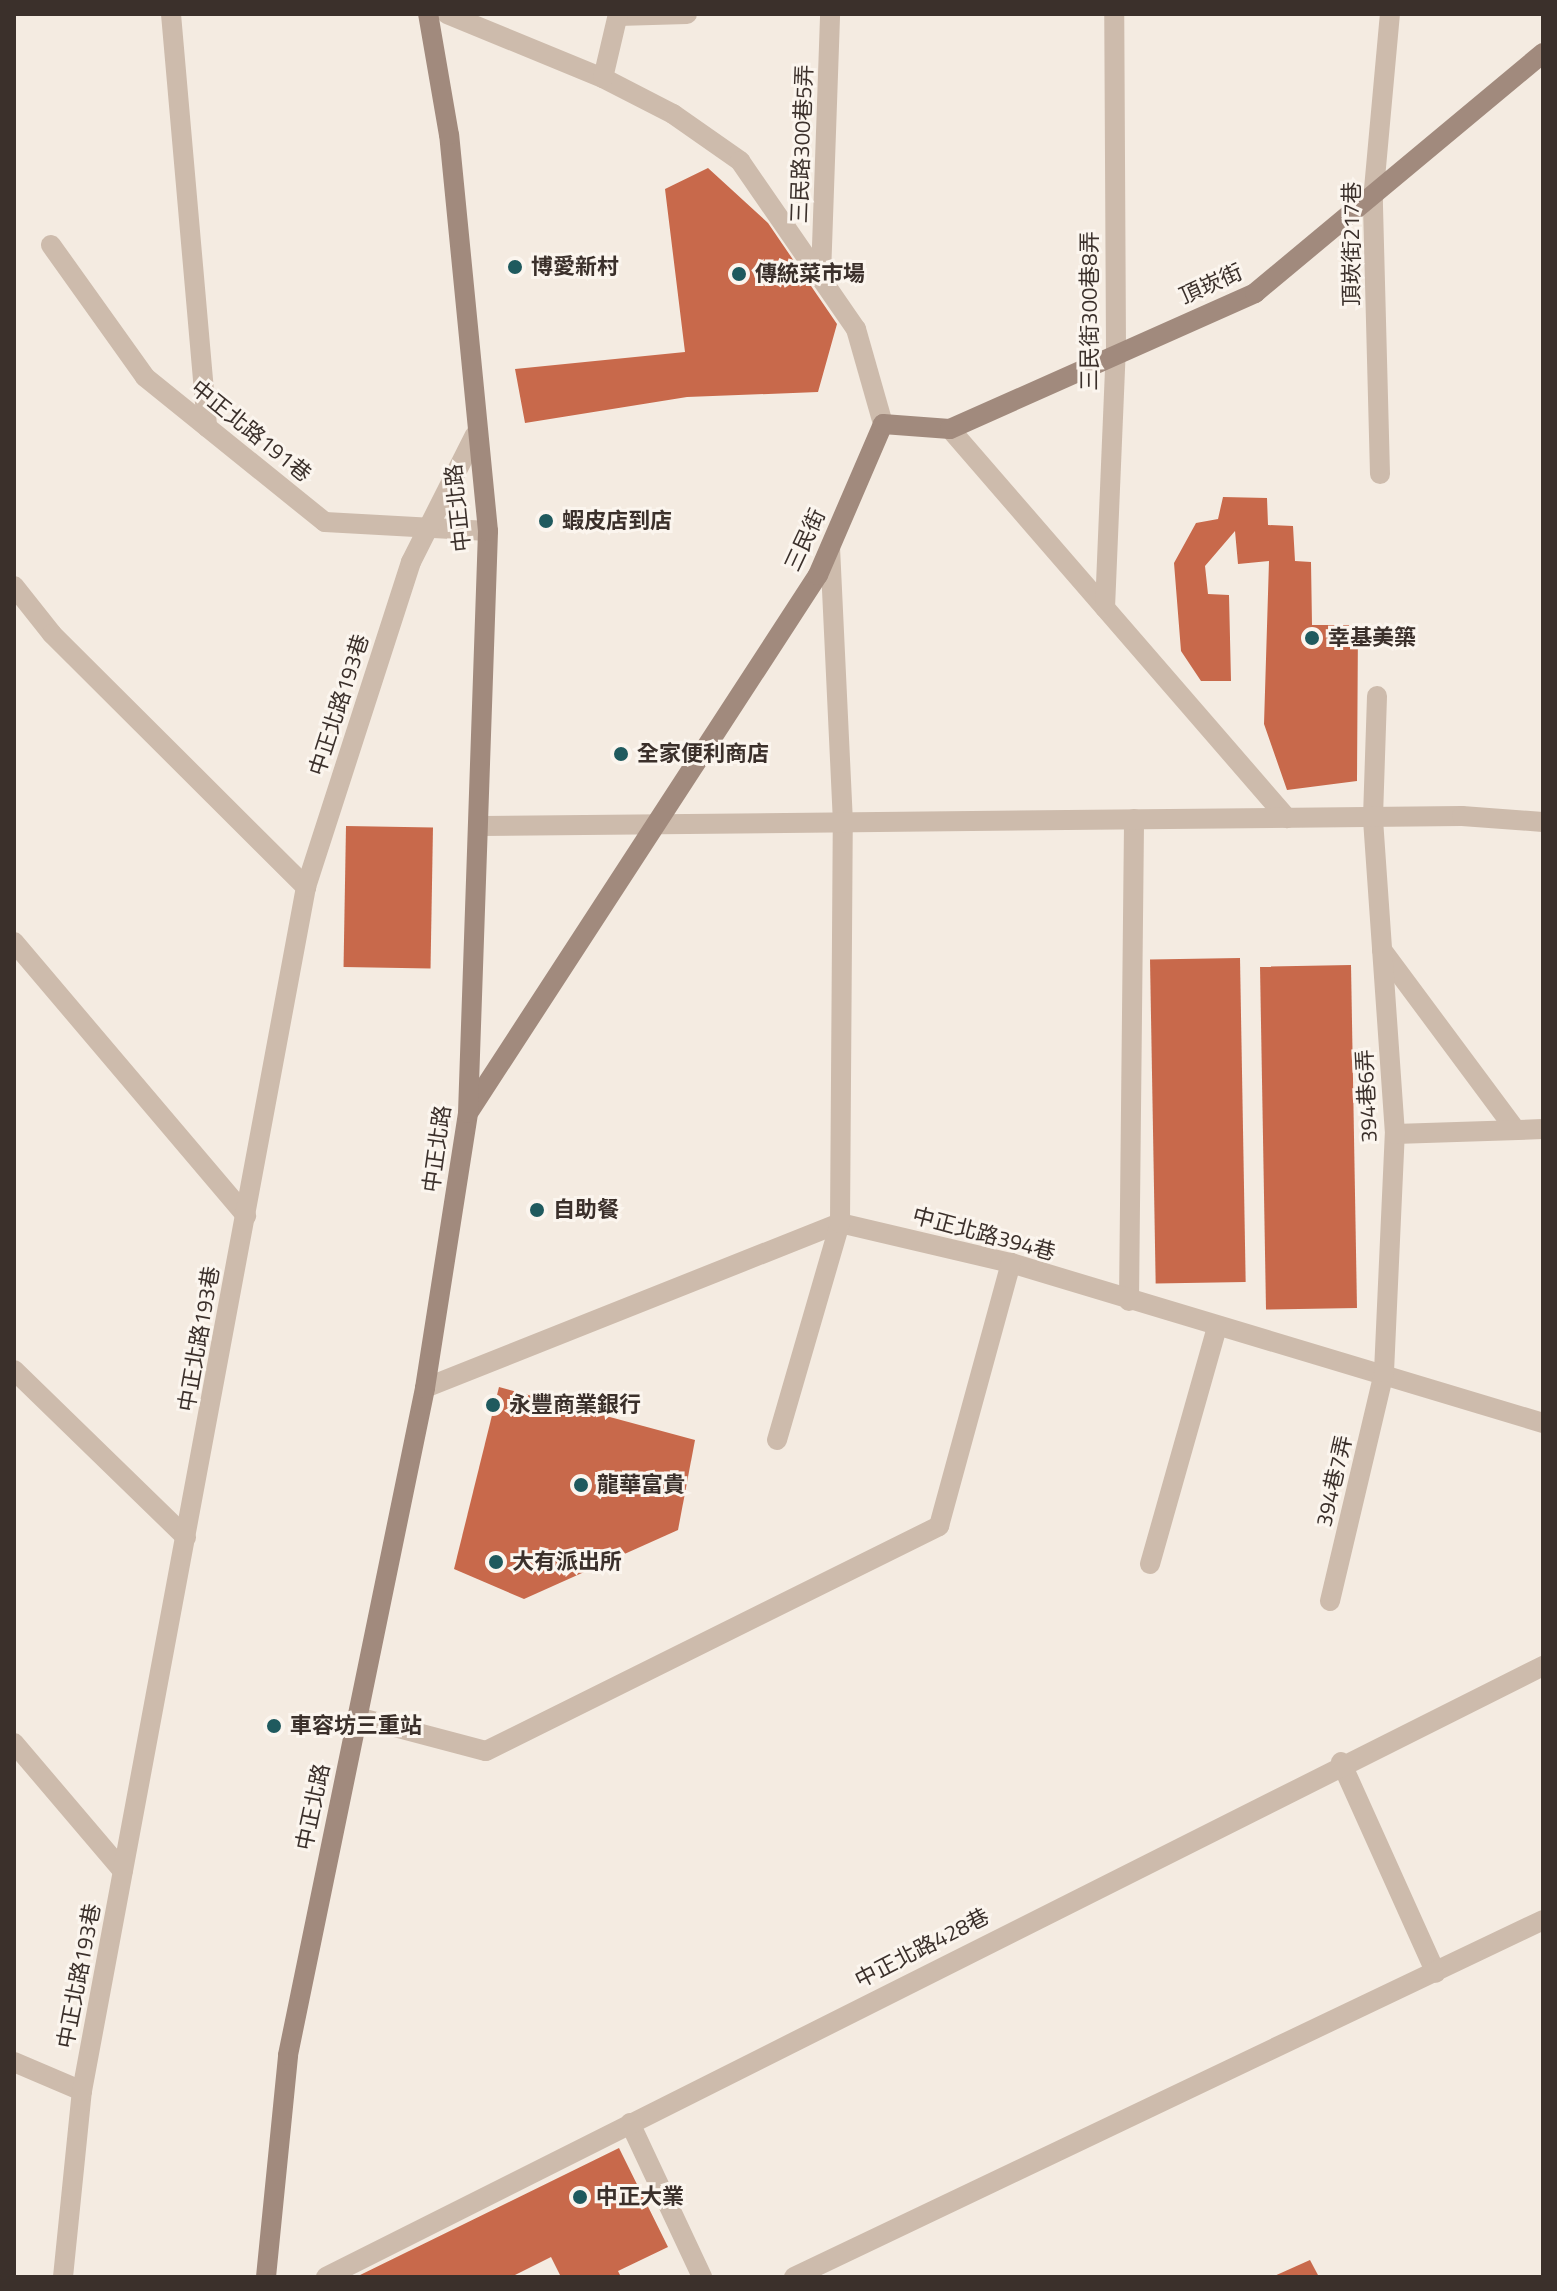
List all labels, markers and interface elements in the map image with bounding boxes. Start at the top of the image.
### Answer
street label: 三民路300巷5弄 [786,64,818,224]
street label: 頂崁街217巷 [1339,182,1365,306]
street label: 三民街300巷8弄 [1077,231,1103,391]
place label: 博愛新村 [531,254,619,280]
marker: 博愛新村 [506,258,524,276]
street label: 頂崁街 [1175,259,1247,309]
place label: 傳統菜市場 [755,261,865,287]
marker: 傳統菜市場 [730,265,748,283]
street label: 中正北路191巷 [186,374,316,488]
street label: 中正北路 [440,463,476,553]
street label: 三民街 [779,505,831,575]
place label: 蝦皮店到店 [562,508,672,534]
marker: 蝦皮店到店 [537,512,555,530]
place label: 幸基美築 [1328,625,1416,651]
marker: 幸基美築 [1303,629,1321,647]
street label: 中正北路193巷 [304,631,374,779]
place label: 全家便利商店 [637,741,769,767]
marker: 全家便利商店 [612,745,630,763]
street label: 394巷6弄 [1351,1049,1383,1143]
street label: 中正北路 [418,1104,456,1194]
place label: 自助餐 [553,1197,619,1223]
marker: 自助餐 [528,1201,546,1219]
street label: 中正北路394巷 [910,1202,1058,1266]
street label: 中正北路193巷 [173,1264,225,1414]
place label: 永豐商業銀行 [509,1392,641,1418]
marker: 永豐商業銀行 [484,1396,502,1414]
street label: 394巷7弄 [1311,1433,1357,1529]
place label: 龍華富貴 [597,1472,685,1498]
marker: 龍華富貴 [572,1476,590,1494]
place label: 大有派出所 [512,1549,622,1575]
marker: 大有派出所 [487,1553,505,1571]
place label: 車容坊三重站 [290,1713,422,1739]
marker: 車容坊三重站 [265,1717,283,1735]
street label: 中正北路 [291,1761,335,1853]
street label: 中正北路193巷 [52,1901,106,2051]
street label: 中正北路428巷 [851,1903,993,1993]
place label: 中正大業 [596,2184,684,2210]
marker: 中正大業 [571,2188,589,2206]

